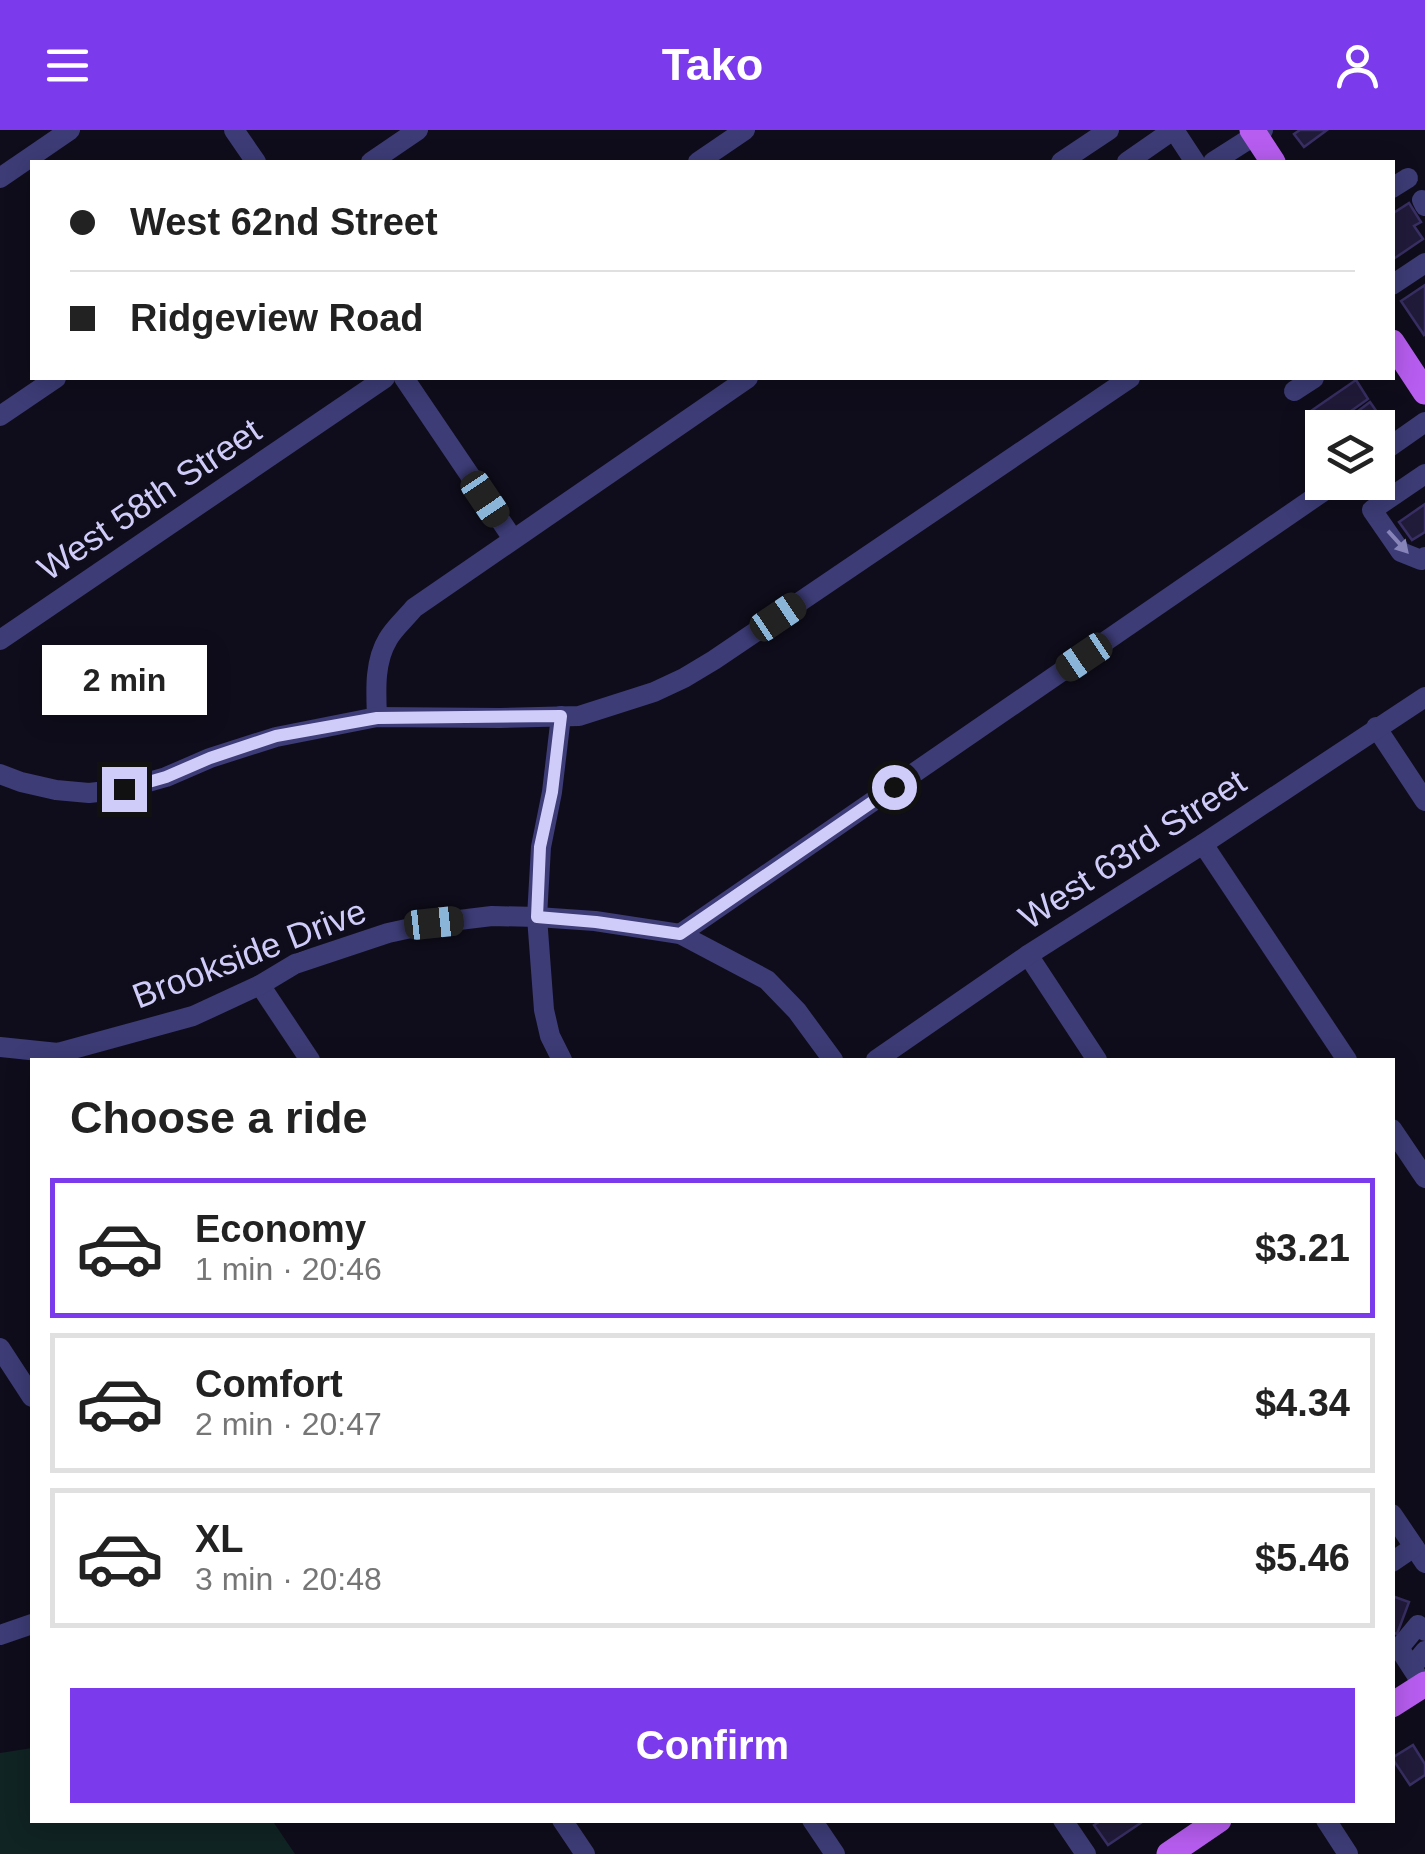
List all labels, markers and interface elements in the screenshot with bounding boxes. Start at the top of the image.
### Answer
icon: menu [40,38,95,93]
icon: person [1330,38,1385,93]
text: Tako [662,39,763,90]
text: West 62nd Street [130,201,438,243]
text: Ridgeview Road [130,297,424,339]
street label: West 58th Street [30,410,268,588]
map controls [1305,410,1395,500]
button: layers [1305,410,1395,500]
car [456,466,514,532]
one-way arrow [1386,530,1409,554]
car [745,588,811,646]
car [1051,628,1117,686]
callout: 2 min [42,644,206,714]
text: 2 min [83,662,166,698]
street label: West 63rd Street [1012,761,1253,937]
route start [872,765,917,810]
route end [102,767,147,812]
street label: Brookside Drive [127,891,371,1015]
car [403,905,465,941]
text: Choose a ride [70,1092,368,1143]
icon: car [75,1203,165,1293]
text: Economy [195,1208,366,1250]
text: $3.21 [1255,1227,1350,1269]
text: 1 min · 20:46 [195,1251,382,1287]
icon: car [75,1358,165,1448]
text: Comfort [195,1363,343,1405]
text: $4.34 [1255,1382,1350,1424]
text: 2 min · 20:47 [195,1406,382,1442]
icon: car [75,1513,165,1603]
text: XL [195,1518,244,1560]
text: $5.46 [1255,1537,1350,1579]
text: 3 min · 20:48 [195,1561,382,1597]
button: Confirm [70,1688,1355,1803]

